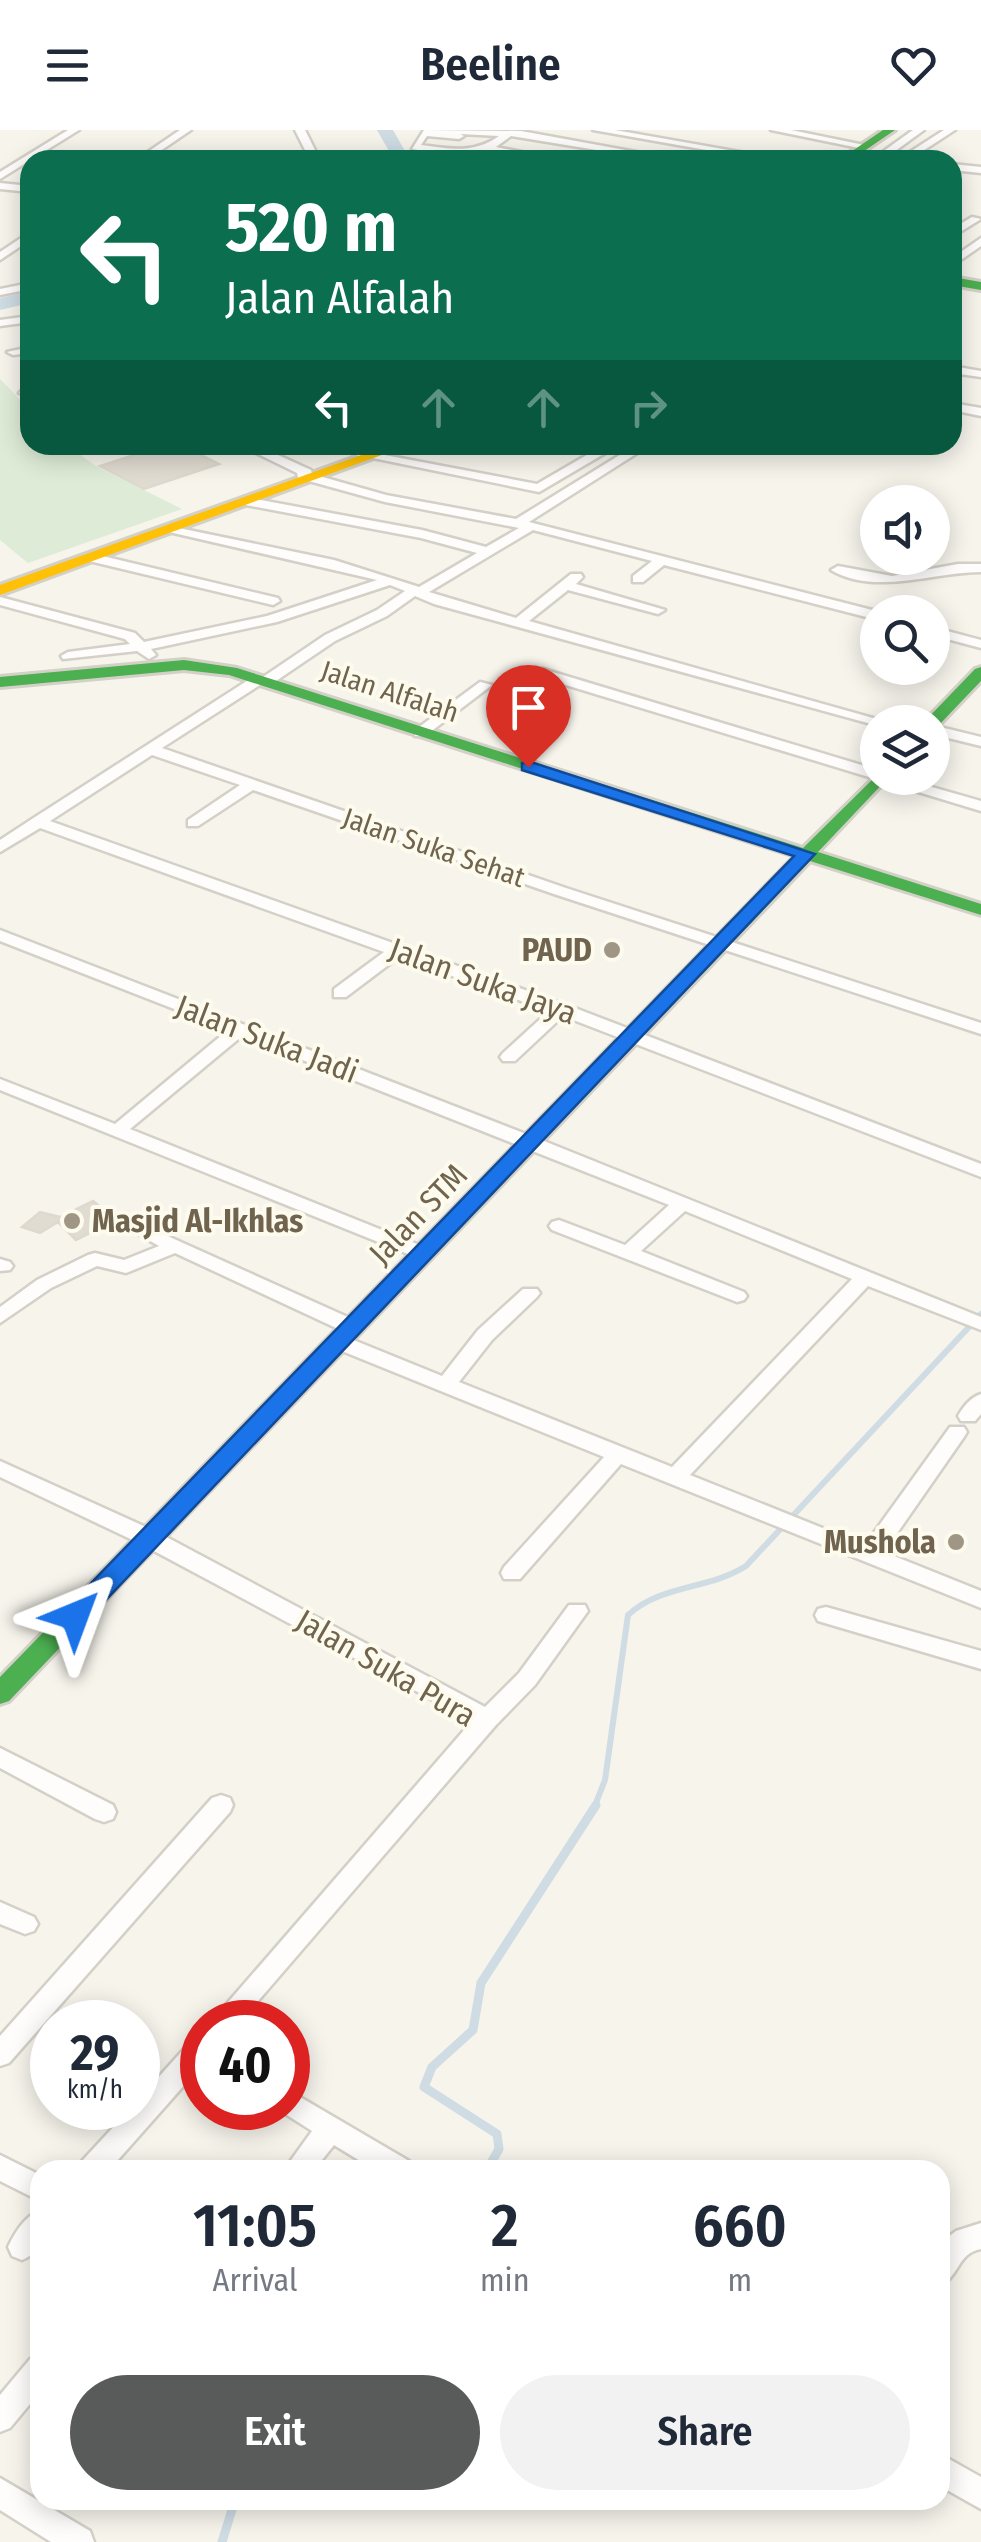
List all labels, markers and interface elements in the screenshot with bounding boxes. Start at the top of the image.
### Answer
icon: menu [40,38,95,93]
text: Beeline [420,38,561,92]
icon: heart [886,38,941,93]
text: 520 m [225,186,397,270]
icon: left [60,190,190,320]
text: Jalan Alfalah [225,271,454,325]
icon: left [306,380,361,435]
icon: ahead [411,380,466,435]
icon: ahead [516,380,571,435]
icon: right [621,380,676,435]
map controls [860,485,950,795]
button: sound [860,485,950,575]
button: search [860,595,950,685]
street label: Jalan Alfalah [317,654,463,729]
pin [486,665,571,768]
icon: arrive [501,680,556,735]
button: layers [860,705,950,795]
street label: Jalan Suka Sehat [339,801,530,894]
street label: Jalan Suka Jaya [384,930,582,1032]
place label: PAUD [522,931,592,969]
marker: PAUD [601,939,623,961]
street label: Jalan Suka Jadi [170,987,364,1091]
street label: Jalan STM [361,1156,475,1272]
place label: Masjid Al-Ikhlas [92,1202,303,1240]
marker: Masjid Al-Ikhlas [61,1210,83,1232]
place label: Mushola [824,1523,936,1561]
marker: Mushola [945,1531,967,1553]
position arrow [23,1564,127,1668]
street label: Jalan Suka Pura [289,1601,483,1735]
speed limit sign: 40 [180,2000,310,2130]
text: 29 [71,2023,119,2083]
text: km/h [67,2075,123,2105]
text: 11:05 [193,2190,317,2262]
text: 2 [491,2190,519,2262]
text: 660 [693,2190,787,2262]
text: Arrival [213,2261,297,2299]
text: min [480,2261,530,2299]
text: m [727,2261,752,2299]
button: Exit [70,2375,480,2490]
button: Share [500,2375,910,2490]

